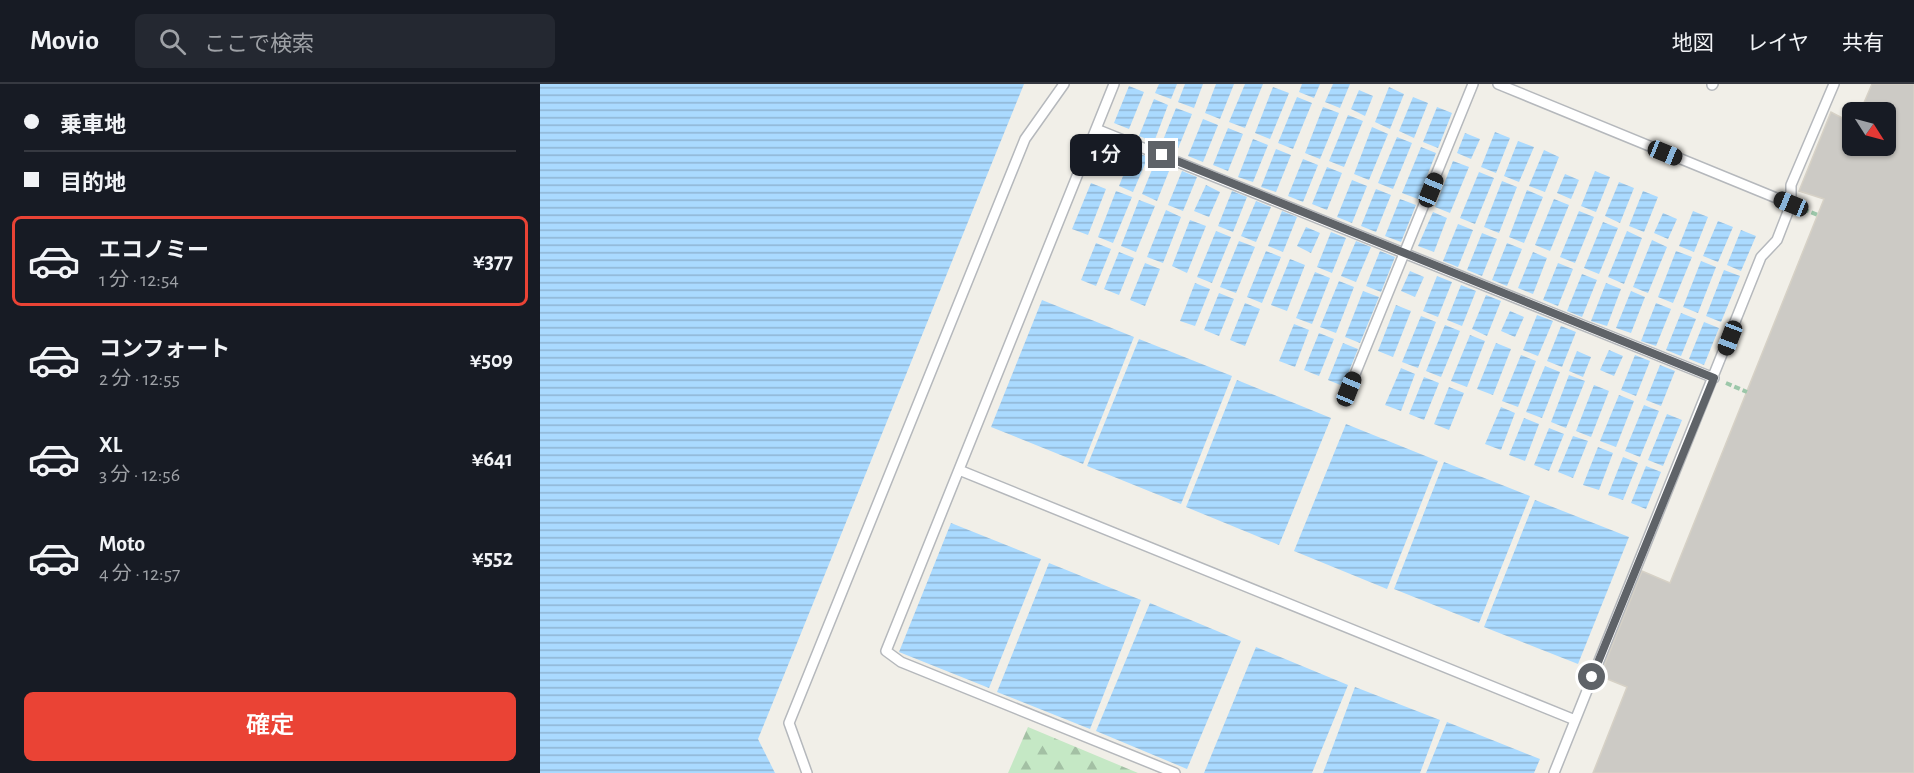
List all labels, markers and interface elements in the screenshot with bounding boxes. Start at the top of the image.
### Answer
search box [135,14,555,68]
icon: search [156,25,189,58]
text: Movio [30,27,99,55]
text: ここで検索 [204,33,314,55]
text: 地図 [1672,33,1714,54]
text: レイヤ [1747,33,1809,54]
text: 共有 [1842,33,1884,54]
north arrow [1842,102,1896,156]
map controls [1842,102,1896,156]
text: 乗車地 [60,114,126,136]
callout: 1 分 [1069,134,1141,176]
car [1645,138,1685,168]
route end [1148,141,1175,168]
text: 1 分 [1091,145,1121,165]
car [1416,170,1446,210]
text: 目的地 [60,172,126,194]
car [1771,189,1811,219]
icon: car [27,234,81,288]
text: エコノミー [99,239,209,261]
text: ¥377 [473,250,513,272]
text: 1 分 · 12:54 [99,270,179,290]
car [1715,318,1745,358]
icon: car [27,333,81,387]
text: コンフォート [99,338,230,360]
text: ¥509 [470,349,513,371]
text: 2 分 · 12:55 [99,369,180,389]
car [1334,369,1364,409]
icon: car [27,432,81,486]
text: XL [99,434,122,456]
text: ¥641 [472,448,513,470]
text: 3 分 · 12:56 [99,465,180,485]
icon: car [27,531,81,585]
text: Moto [99,533,145,555]
text: ¥552 [472,547,513,569]
text: 4 分 · 12:57 [99,564,180,584]
route start [1578,663,1605,690]
button: 確定 [24,692,516,761]

